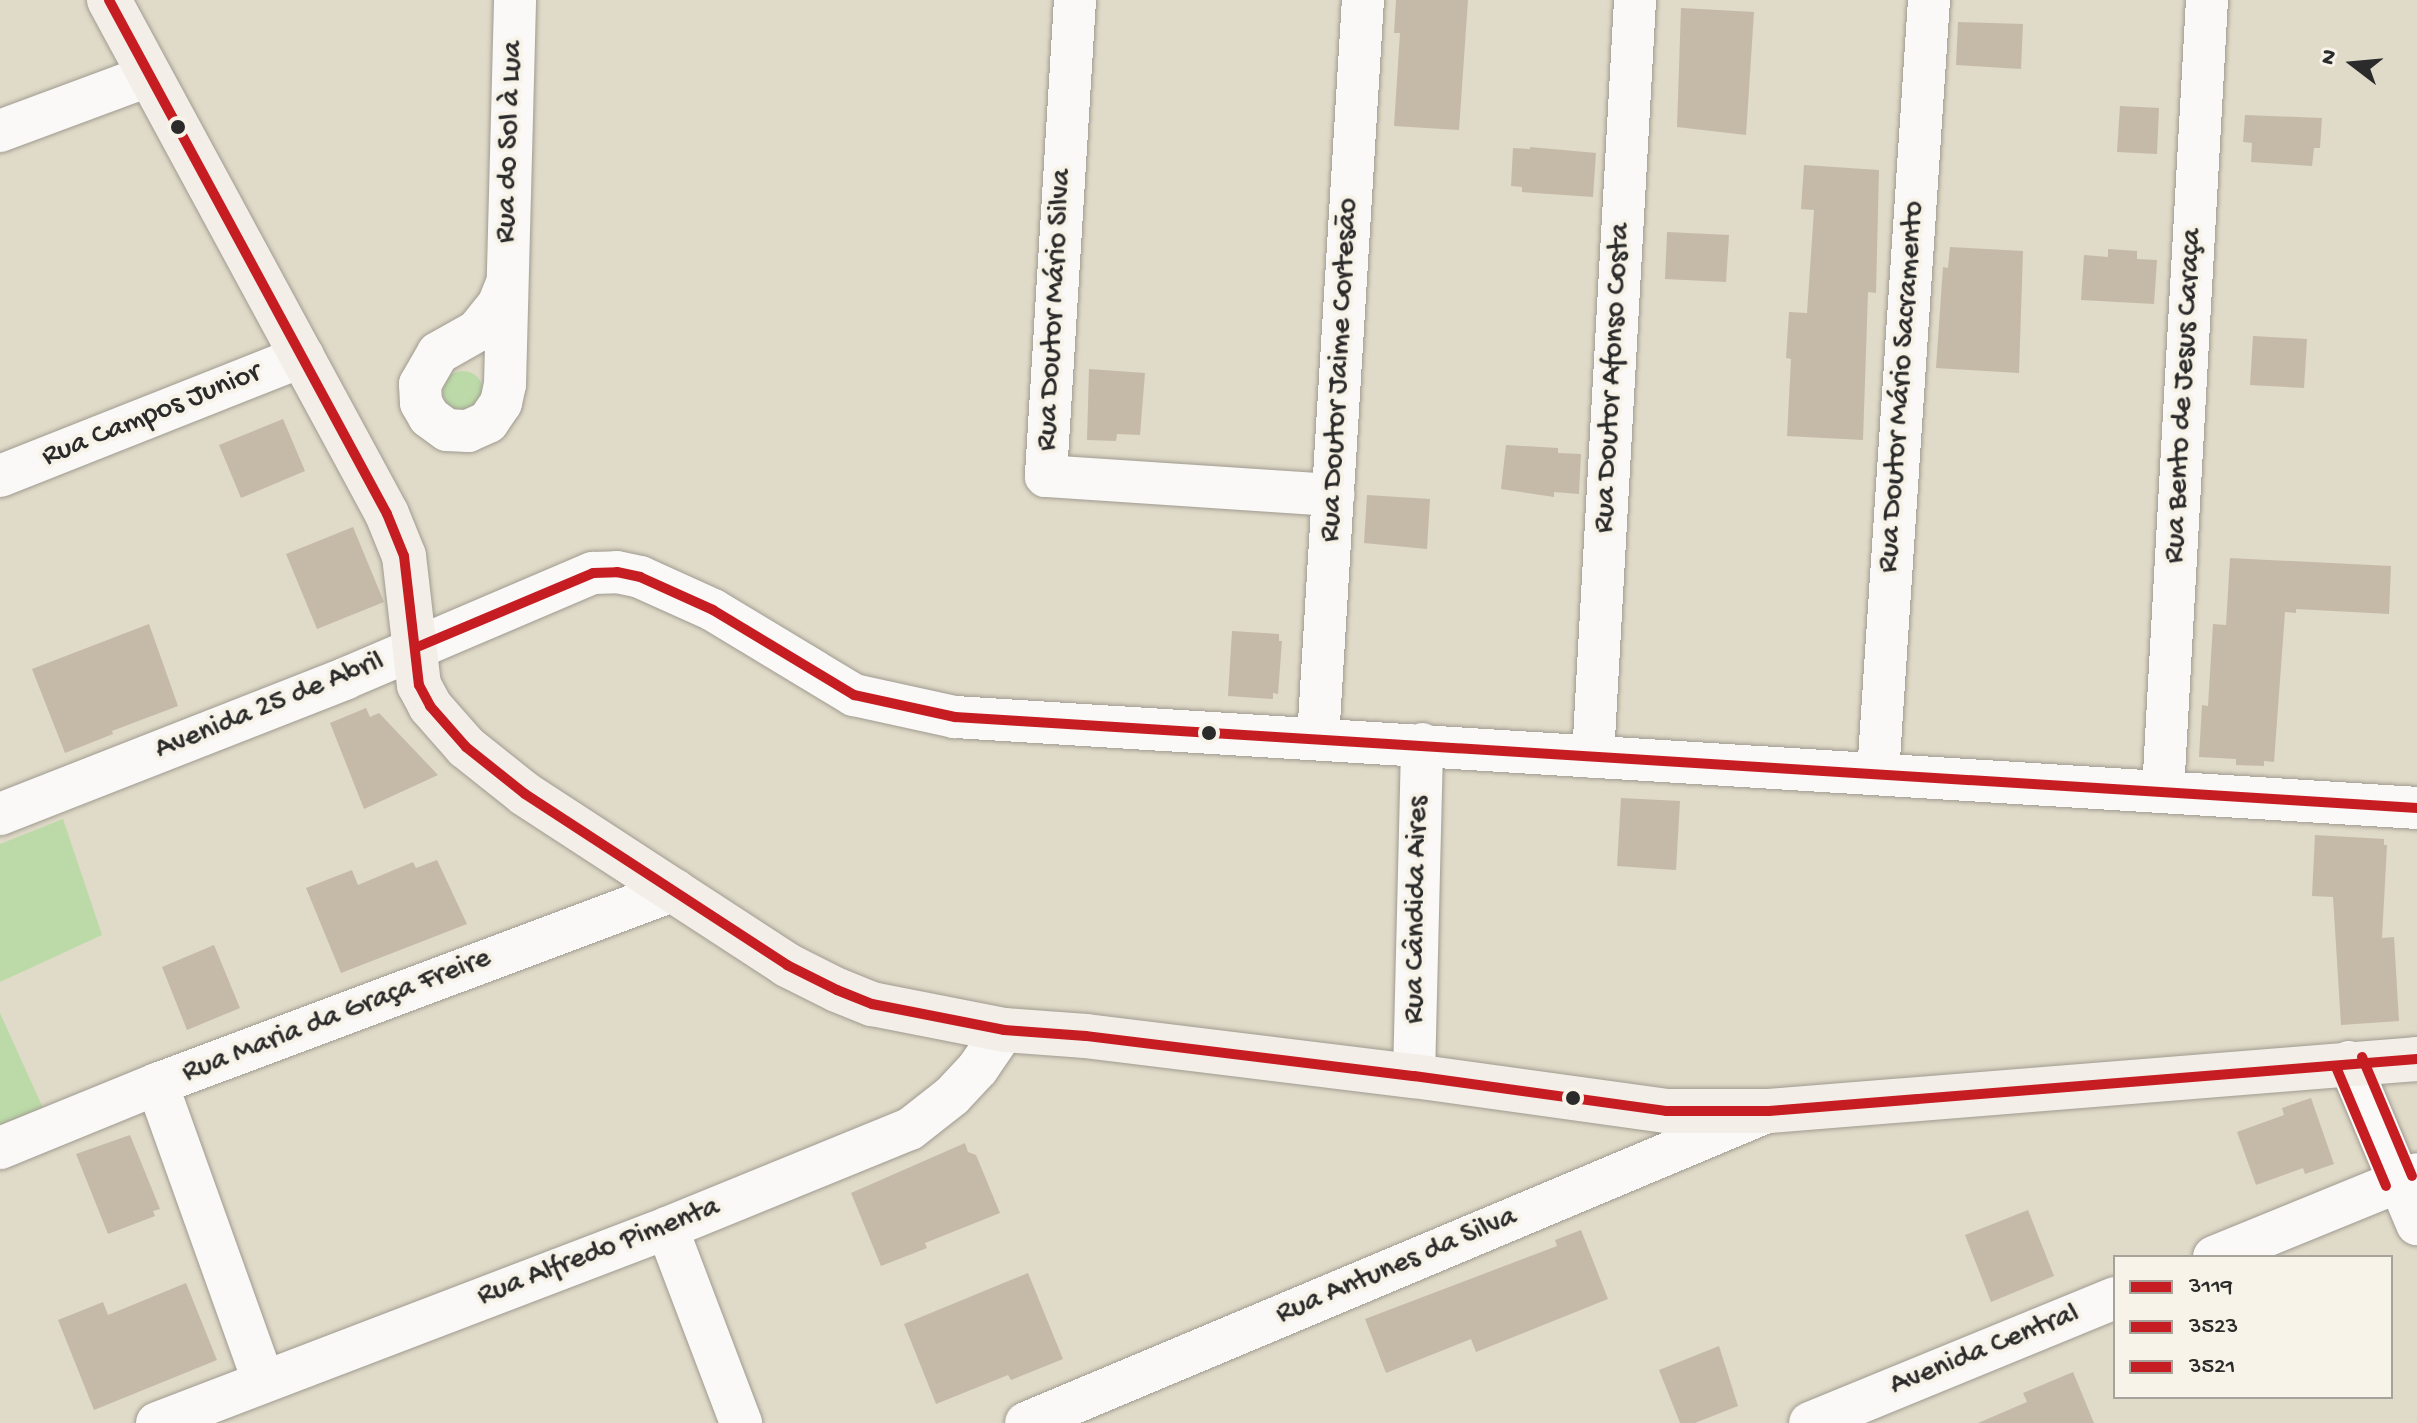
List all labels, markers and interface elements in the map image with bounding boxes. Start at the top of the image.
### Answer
north arrow [2313,24,2393,104]
street label: Rua do Sol à Lua [489,40,533,244]
text: N [2315,47,2344,68]
unlabelled marker [170,119,186,135]
street label: Rua Doutor Mário Silva [1031,168,1081,452]
street label: Rua Doutor Jaime Cortesão [1314,197,1368,543]
street label: Rua Doutor Mário Sacramento [1872,200,1934,574]
street label: Rua Doutor Afonso Costa [1588,222,1640,534]
street label: Rua Bento de Jesus Caraça [2158,228,2212,564]
street label: Rua Campos Junior [37,356,267,476]
street label: Avenida 25 de Abril [150,645,390,769]
unlabelled marker [1201,725,1217,741]
street label: Rua Cândida Aires [1398,796,1438,1024]
street label: Rua Maria da Graça Freire [178,942,496,1092]
unlabelled marker [1565,1090,1581,1106]
street label: Rua Alfredo Pimenta [473,1190,725,1316]
street label: Rua Antunes da Silva [1271,1200,1523,1334]
legend [2113,1255,2393,1399]
text: 3119 [2189,1273,2233,1302]
street label: Avenida Central [1885,1297,2085,1405]
text: 3523 [2189,1313,2238,1342]
text: 3521 [2189,1353,2236,1382]

